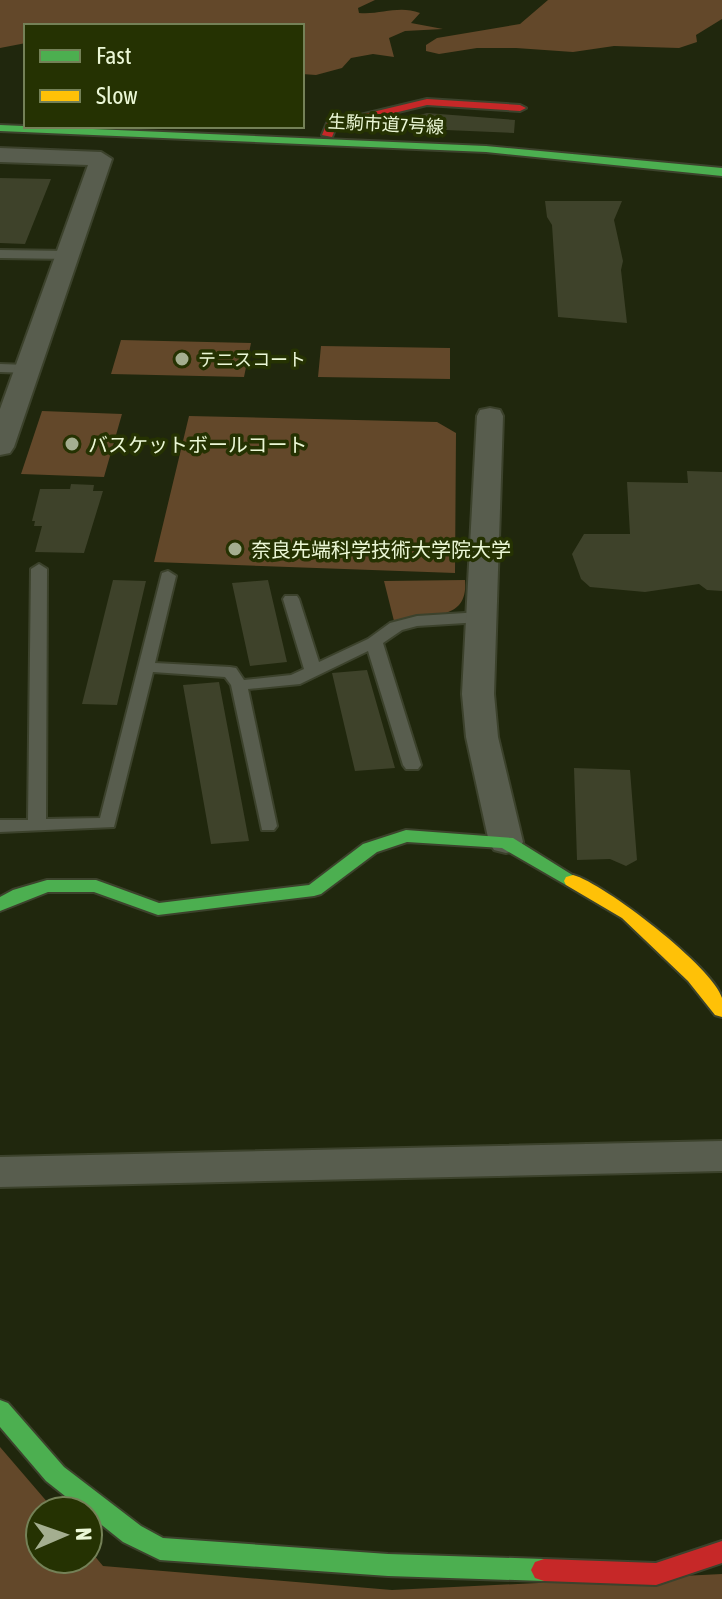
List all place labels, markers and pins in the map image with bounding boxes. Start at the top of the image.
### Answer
place label: テニスコート [198,349,306,370]
marker: テニスコート [173,350,191,368]
place label: バスケットボールコート [88,433,308,456]
marker: バスケットボールコート [63,435,81,453]
place label: 奈良先端科学技術大学院大学 [251,538,511,561]
marker: 奈良先端科学技術大学院大学 [226,540,244,558]

